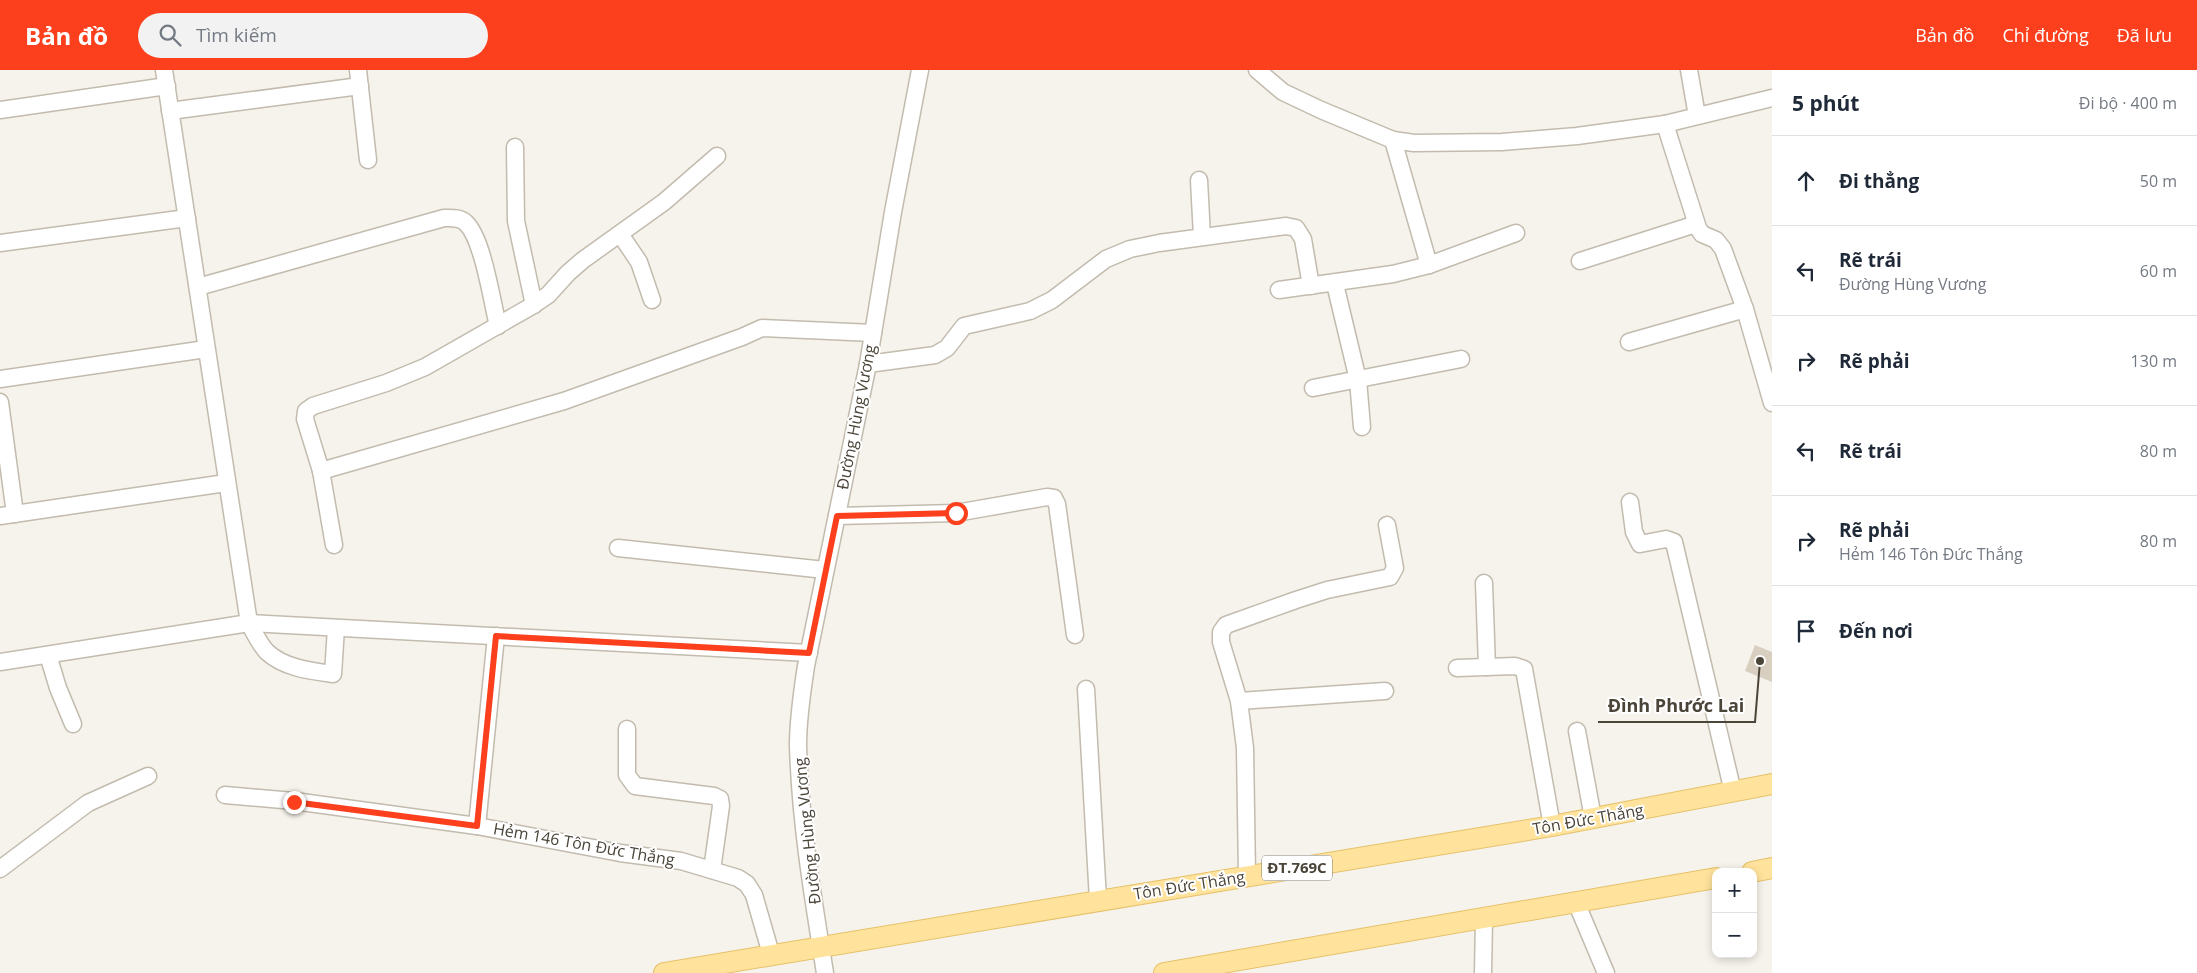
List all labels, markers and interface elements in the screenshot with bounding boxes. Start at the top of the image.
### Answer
search box [138,13,488,58]
text: Bản đồ [25,19,108,52]
icon: search [156,21,184,49]
text: Tìm kiếm [196,22,277,48]
text: Bản đồ [1915,23,1974,47]
text: Chỉ đường [2002,23,2089,47]
text: Đã lưu [2117,23,2172,47]
text: 5 phút [1792,89,1859,117]
text: Đi bộ · 400 m [2079,92,2177,114]
icon: ahead [1792,167,1820,195]
text: Đi thẳng [1839,168,1919,194]
text: 50 m [2140,170,2177,192]
text: Rẽ trái [1839,247,1902,273]
icon: left [1792,257,1820,285]
text: 60 m [2140,260,2177,282]
text: Đường Hùng Vương [1839,273,1986,295]
street label: Đường Hùng Vương [831,342,881,491]
icon: right [1792,347,1820,375]
text: Rẽ phải [1839,348,1910,374]
text: 130 m [2131,350,2177,372]
icon: left [1792,437,1820,465]
text: Rẽ trái [1839,438,1902,464]
text: 80 m [2140,440,2177,462]
route start [945,502,968,525]
text: Rẽ phải [1839,517,1910,543]
icon: right [1792,527,1820,555]
text: 80 m [2140,530,2177,552]
text: Hẻm 146 Tôn Đức Thắng [1839,543,2023,565]
icon: arrive [1792,617,1820,645]
text: Đến nơi [1839,618,1913,644]
callout: Đình Phước Lai [1598,689,1755,722]
text: Đình Phước Lai [1608,693,1744,717]
street label: Đường Hùng Vương [788,756,826,905]
route end [283,791,306,814]
street label: Tôn Đức Thắng [1531,798,1646,840]
street label: Hẻm 146 Tôn Đức Thắng [492,817,677,871]
road number: ĐT.769C [1262,856,1332,880]
street label: Tôn Đức Thắng [1132,865,1247,905]
map controls [1712,868,1757,958]
button: + [1712,868,1757,913]
button: − [1712,913,1757,958]

